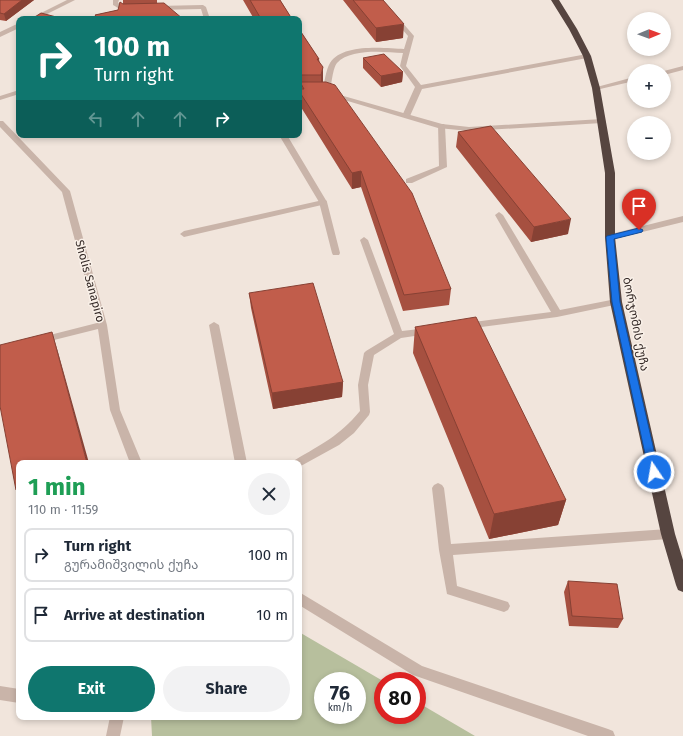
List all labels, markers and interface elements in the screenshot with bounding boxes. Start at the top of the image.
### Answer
north arrow [627,12,671,56]
map controls [627,12,671,160]
text: 100 m [94,30,170,63]
icon: right [28,32,80,84]
text: Turn right [94,64,174,86]
button: + [627,64,671,108]
icon: left [85,108,107,130]
icon: ahead [127,108,149,130]
icon: ahead [169,108,191,130]
icon: right [211,108,233,130]
button: − [627,116,671,160]
pin [622,189,656,230]
icon: arrive [628,195,650,217]
street label: Sholis Sanapiro [72,238,108,324]
street label: ბორჯომის ქუჩა [620,276,652,372]
position arrow [633,451,675,493]
text: 1 min [28,473,86,501]
button: close [248,473,290,515]
text: 110 m · 11:59 [28,502,98,517]
text: Turn right [64,537,131,555]
icon: right [30,544,52,566]
text: 100 m [248,546,288,564]
text: გურამიშვილის ქუჩა [64,557,198,572]
icon: arrive [30,604,52,626]
text: Arrive at destination [64,606,205,624]
text: 10 m [256,606,288,624]
button: Exit [28,666,155,712]
button: Share [163,666,290,712]
speed limit sign: 80 [374,672,426,724]
text: 76 [330,681,350,705]
text: km/h [328,702,352,714]

